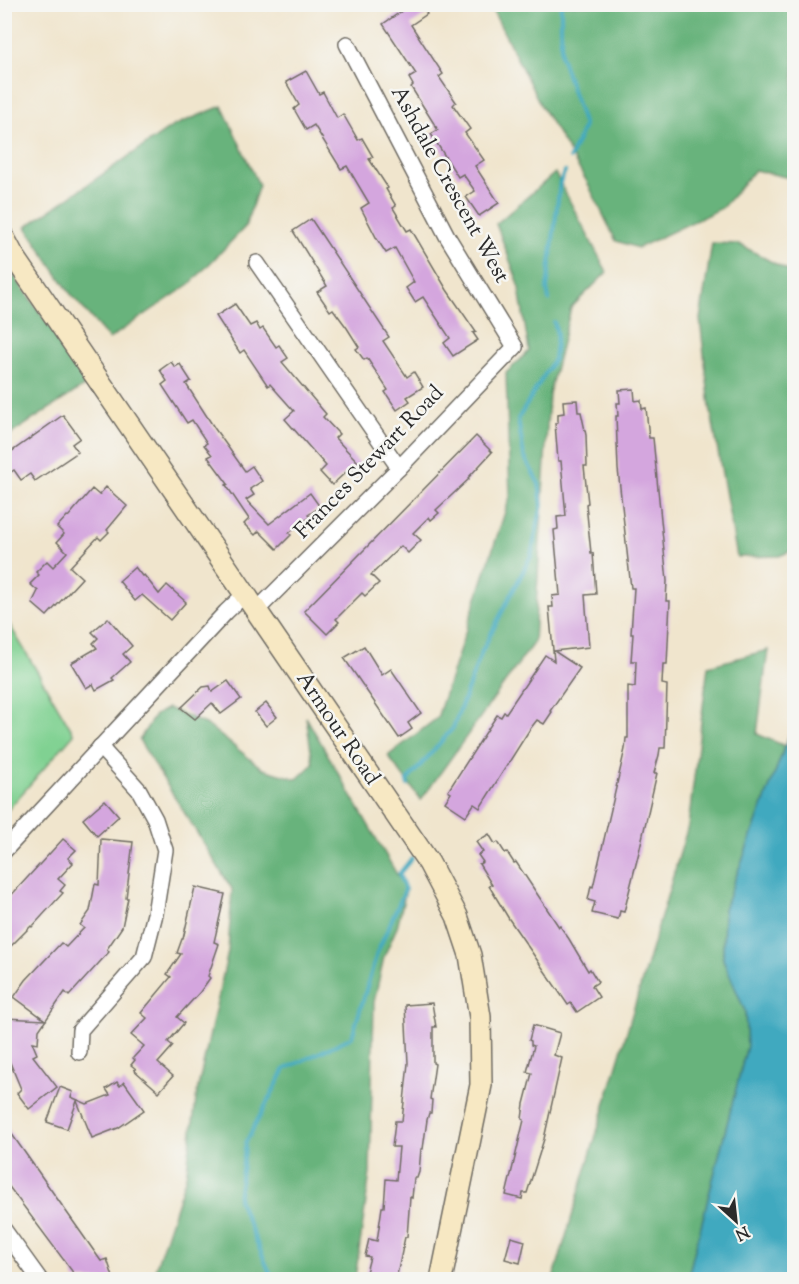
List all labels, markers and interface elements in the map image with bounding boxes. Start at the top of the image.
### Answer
street label: Ashdale Crescent West [381,81,517,290]
street label: Frances Stewart Road [288,379,452,547]
street label: Armour Road [287,666,387,792]
north arrow [706,1191,766,1251]
text: N [731,1219,753,1245]

